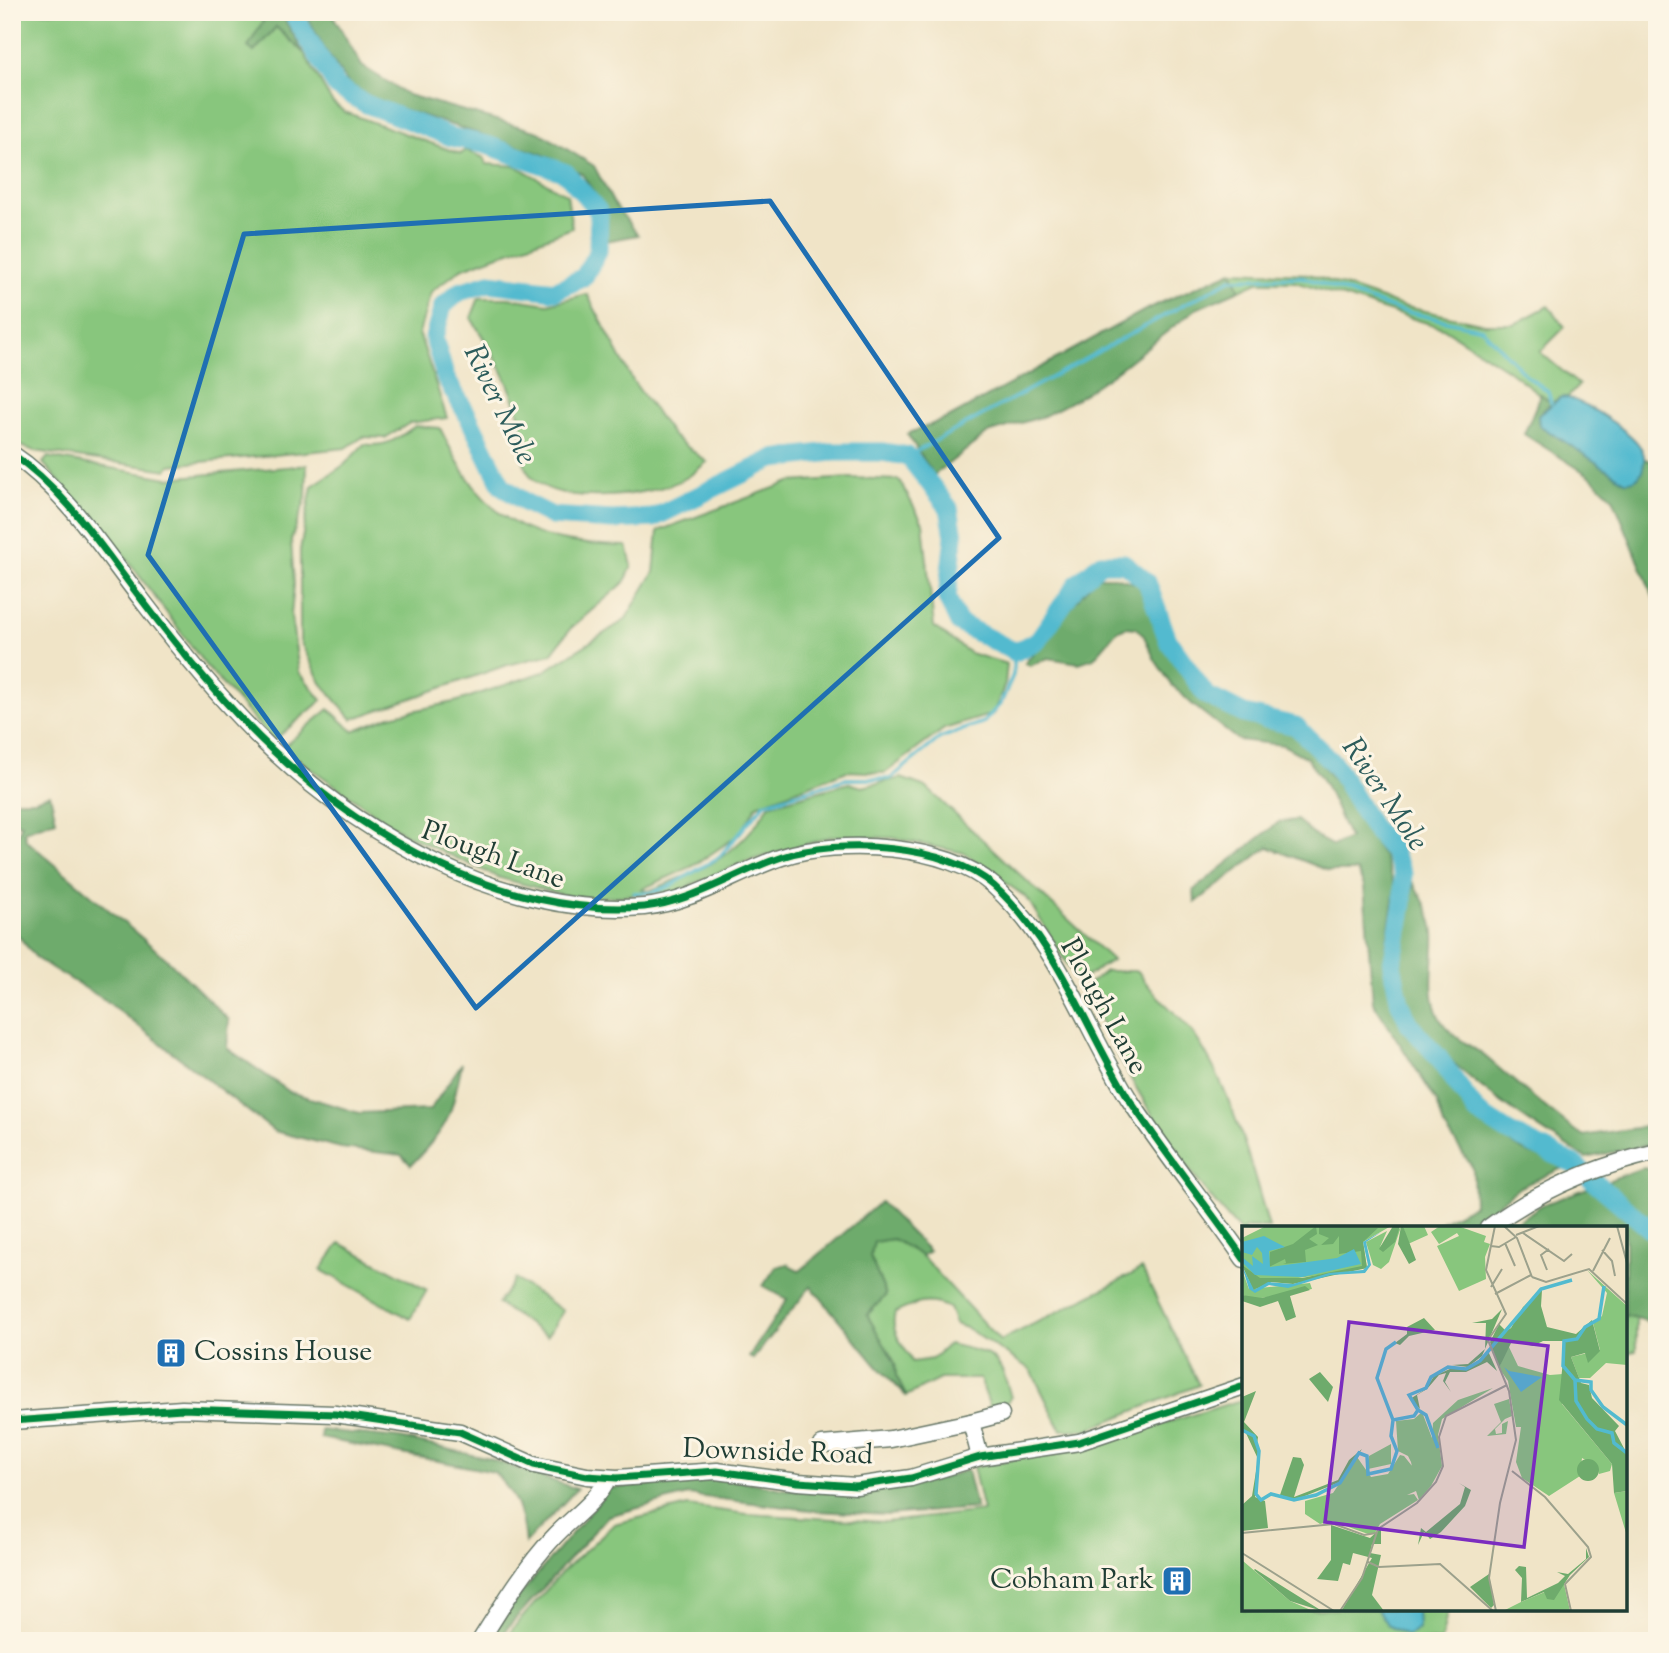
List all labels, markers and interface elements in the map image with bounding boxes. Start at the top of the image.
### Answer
water label: River Mole [451,338,547,472]
water label: River Mole [1330,730,1438,860]
street label: Plough Lane [416,812,570,900]
street label: Plough Lane [1049,932,1157,1082]
inset map [1242,1226,1627,1611]
place label: Cossins House [194,1333,372,1373]
building icon: Cossins House [154,1336,188,1370]
street label: Downside Road [682,1430,874,1476]
place label: Cobham Park [990,1561,1154,1601]
building icon: Cobham Park [1160,1564,1194,1598]

